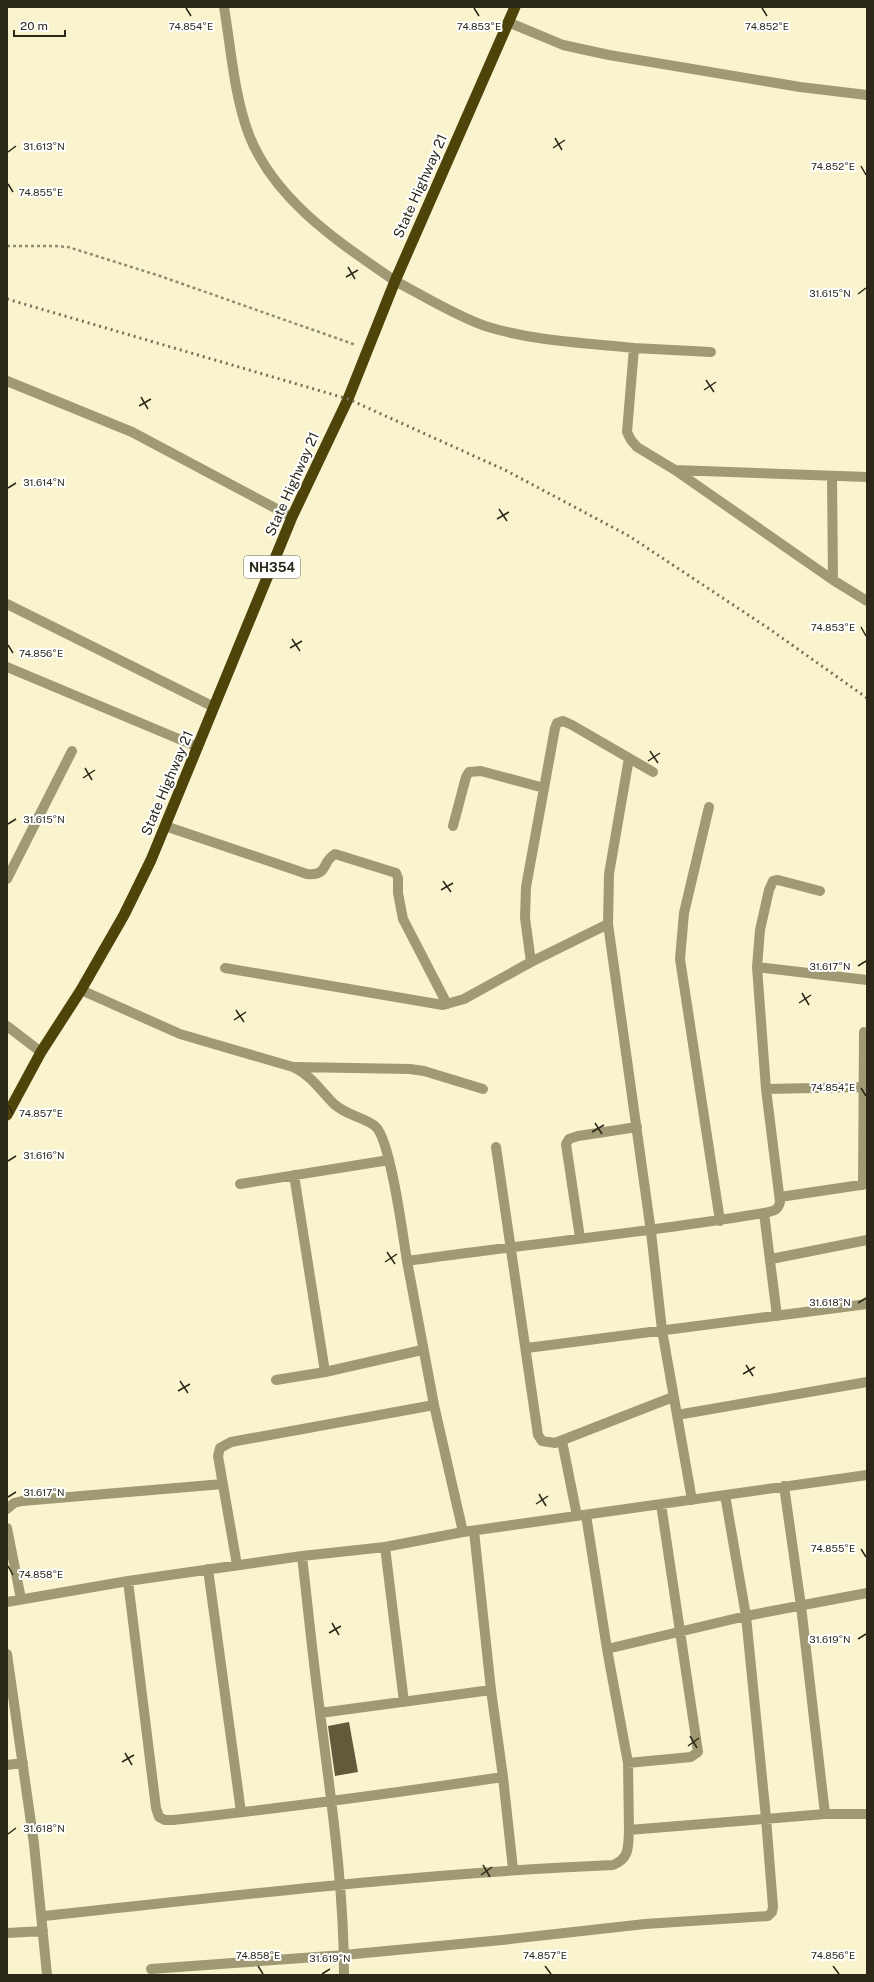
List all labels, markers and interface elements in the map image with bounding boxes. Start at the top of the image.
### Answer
scale bar [14,12,65,38]
text: 20 m [20,19,48,33]
text: 74.854°E [169,20,213,32]
text: 74.853°E [457,20,501,32]
text: 74.852°E [745,20,789,32]
street label: State Highway 21 [390,131,450,241]
text: 31.613°N [23,140,65,152]
text: 74.852°E [811,160,855,172]
text: 74.855°E [19,186,63,198]
text: 31.615°N [809,287,851,299]
street label: State Highway 21 [262,429,322,539]
text: 31.614°N [23,476,65,488]
road number: NH354 [244,556,300,578]
text: 74.853°E [811,621,855,633]
text: 74.856°E [19,647,63,659]
street label: State Highway 21 [138,728,196,838]
text: 31.615°N [23,813,65,825]
text: 31.617°N [809,960,851,972]
text: 74.854°E [811,1081,855,1093]
text: 74.857°E [19,1107,63,1119]
text: 31.616°N [23,1149,65,1161]
text: 31.618°N [809,1296,851,1308]
text: 31.617°N [23,1486,65,1498]
text: 74.855°E [811,1542,855,1554]
text: 74.858°E [19,1568,63,1580]
text: 31.619°N [809,1633,851,1645]
text: 31.618°N [23,1822,65,1834]
text: 74.858°E [236,1949,280,1961]
text: 74.857°E [523,1949,567,1961]
text: 74.856°E [811,1949,855,1961]
text: 31.619°N [309,1952,351,1964]

